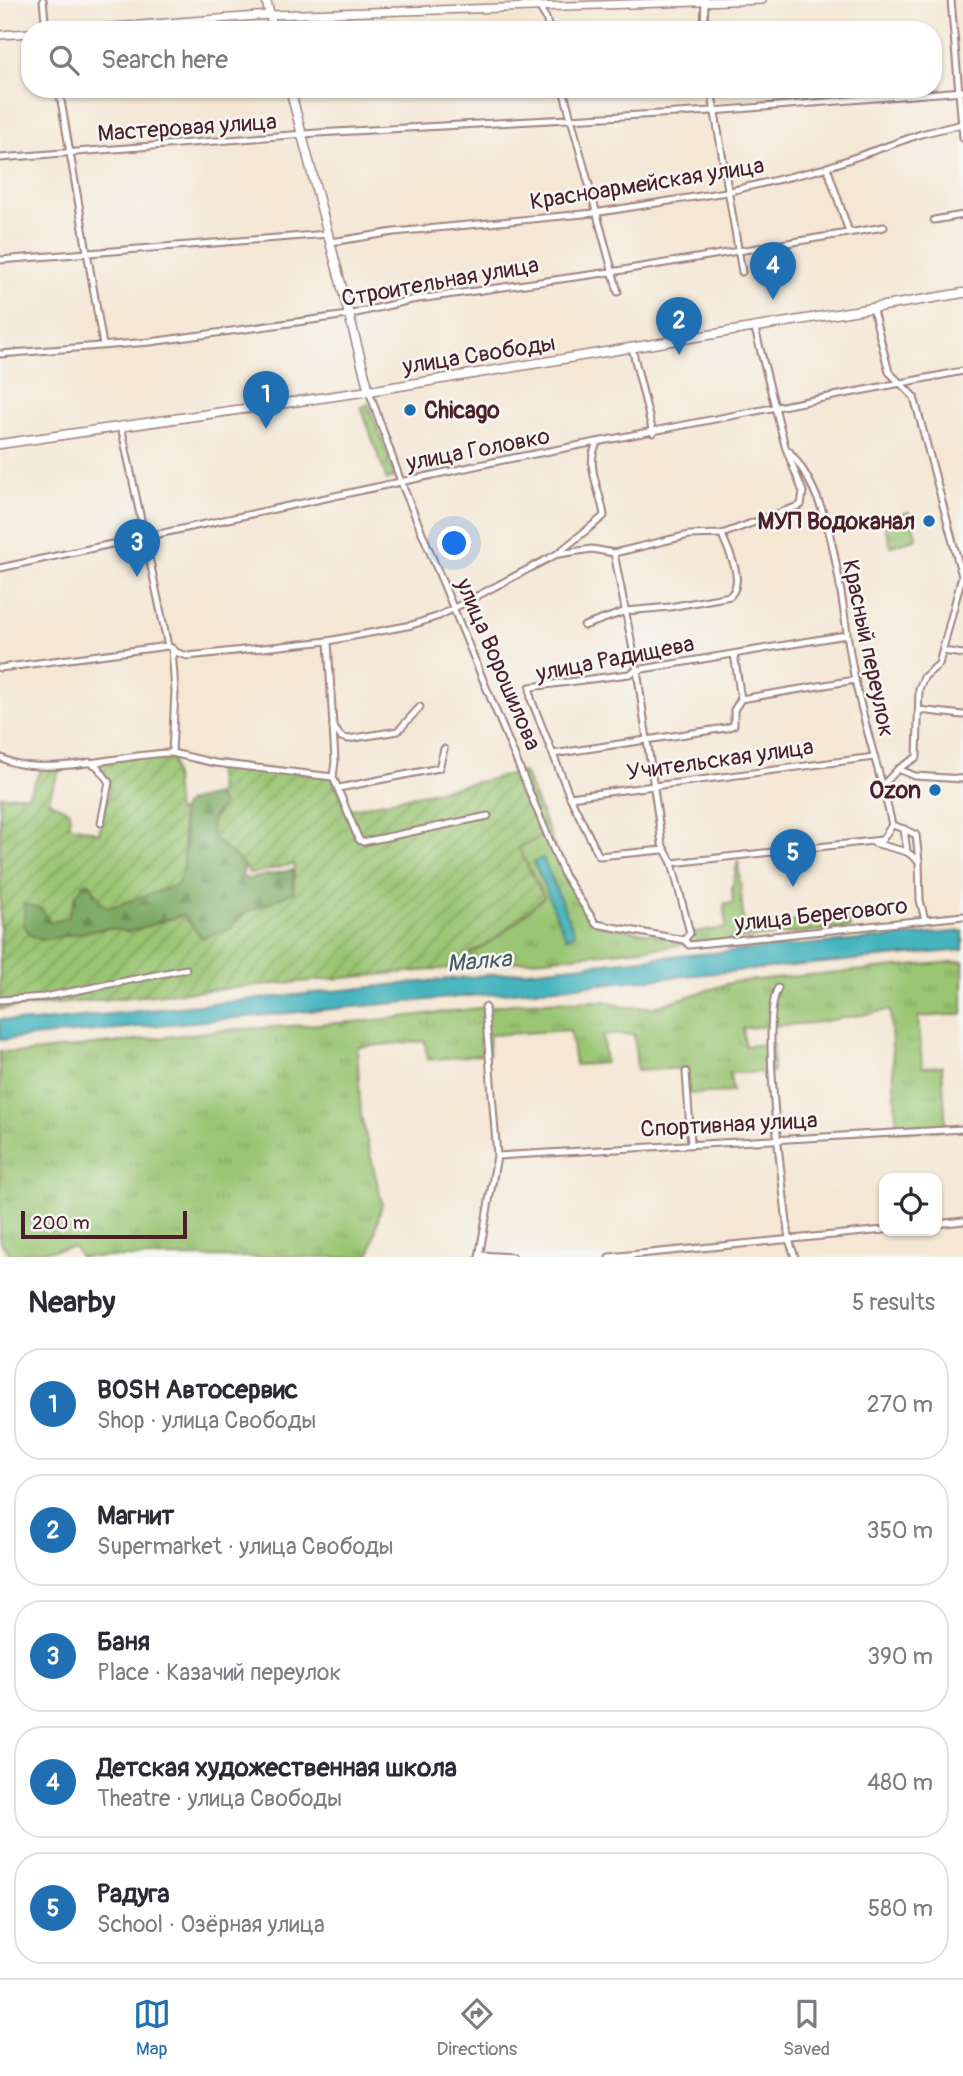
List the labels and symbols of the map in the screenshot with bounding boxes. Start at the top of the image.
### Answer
street label: Мастеровая улица [96,107,278,148]
street label: Красноармейская улица [528,151,766,216]
pin: 4 [750,242,796,300]
street label: Строительная улица [339,250,541,313]
pin: 2 [656,297,702,355]
street label: улица Свободы [400,328,558,381]
pin: 1 [243,371,289,429]
place label: Chicago [424,396,500,425]
marker: Chicago [402,402,418,418]
street label: улица Головко [403,421,552,478]
place label: МУП Водоканал [757,507,915,536]
marker: МУП Водоканал [921,513,937,529]
pin: 3 [114,519,160,577]
your location [437,526,471,560]
street label: Красный переулок [836,557,901,739]
street label: улица Ворошилова [449,573,548,754]
street label: улица Радищева [533,629,697,688]
street label: Учительская улица [625,732,815,787]
place label: Ozon [869,776,921,805]
marker: Ozon [927,782,943,798]
pin: 5 [770,829,816,887]
street label: улица Берегового [732,891,909,938]
water label: Малка [446,944,514,979]
street label: Спортивная улица [640,1105,818,1144]
scale bar [21,1208,187,1240]

